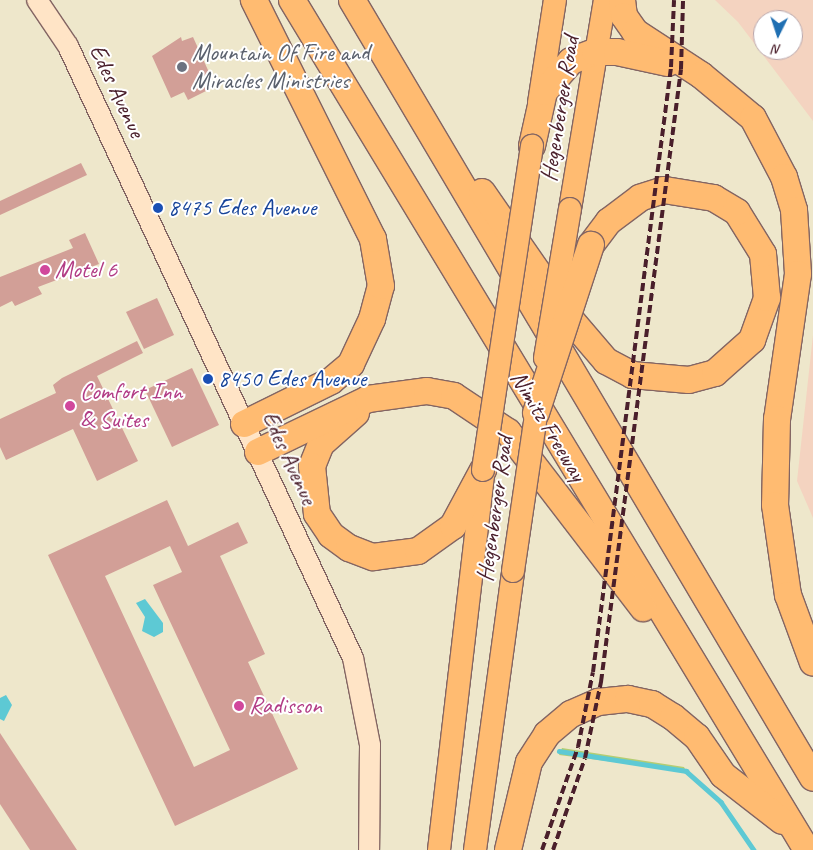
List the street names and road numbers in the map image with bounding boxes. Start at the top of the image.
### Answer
street label: Hegenberger Road [534,35,586,183]
street label: Edes Avenue [83,40,151,142]
street label: Nimitz Freeway [504,365,592,487]
street label: Edes Avenue [255,407,323,509]
street label: Hegenberger Road [471,435,519,583]

